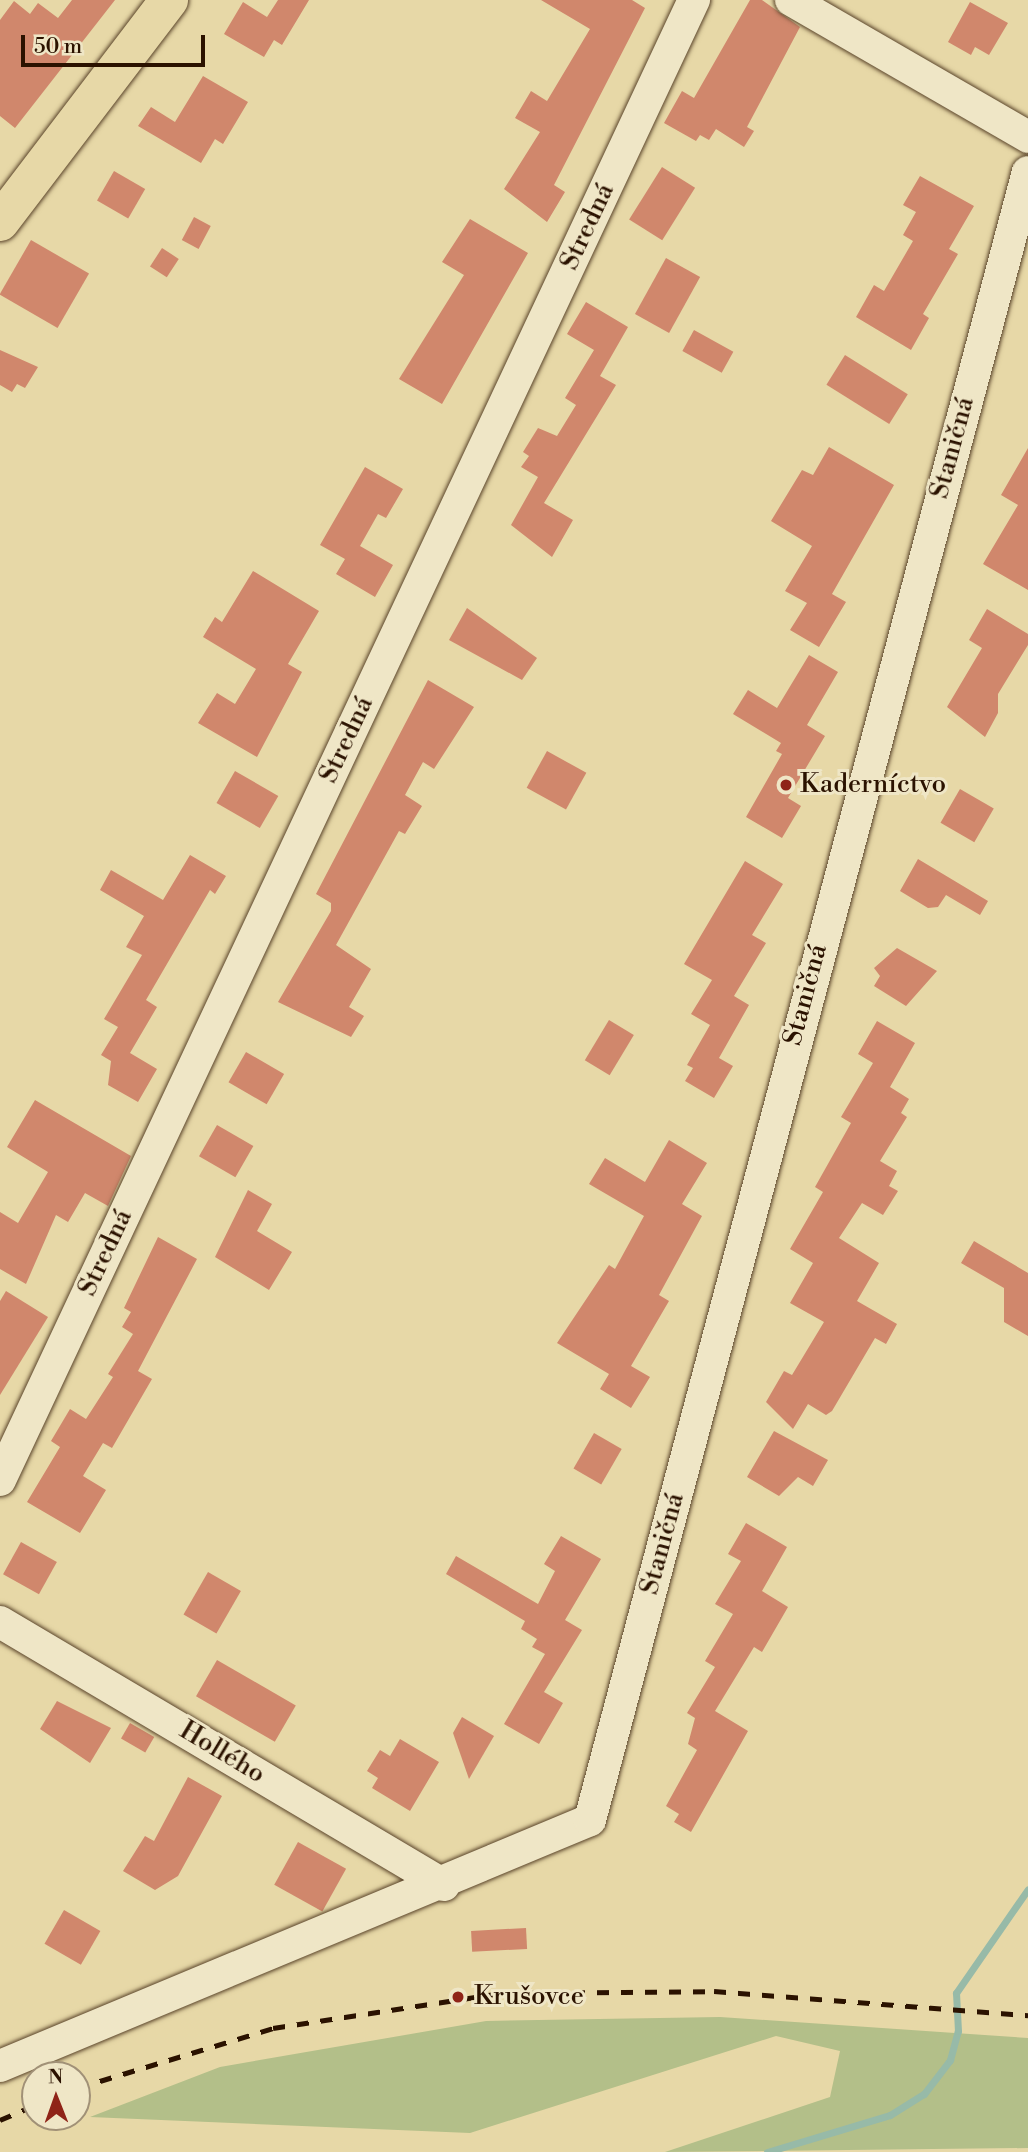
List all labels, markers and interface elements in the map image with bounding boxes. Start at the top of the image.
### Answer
scale bar [24,21,208,65]
text: 50 m [34,34,82,60]
street label: Stredná [554,179,622,275]
street label: Staničná [925,394,981,502]
street label: Stredná [313,692,381,788]
place label: Kaderníctvo [800,769,946,801]
marker: Kaderníctvo [778,777,794,793]
street label: Staničná [778,941,834,1049]
street label: Stredná [72,1205,140,1301]
street label: Staničná [635,1490,691,1598]
street label: Hollého [174,1715,270,1791]
place label: Krušovce [474,1981,584,2013]
marker: Krušovce [448,1987,468,2007]
north arrow [21,2061,91,2131]
text: N [48,2065,63,2089]

